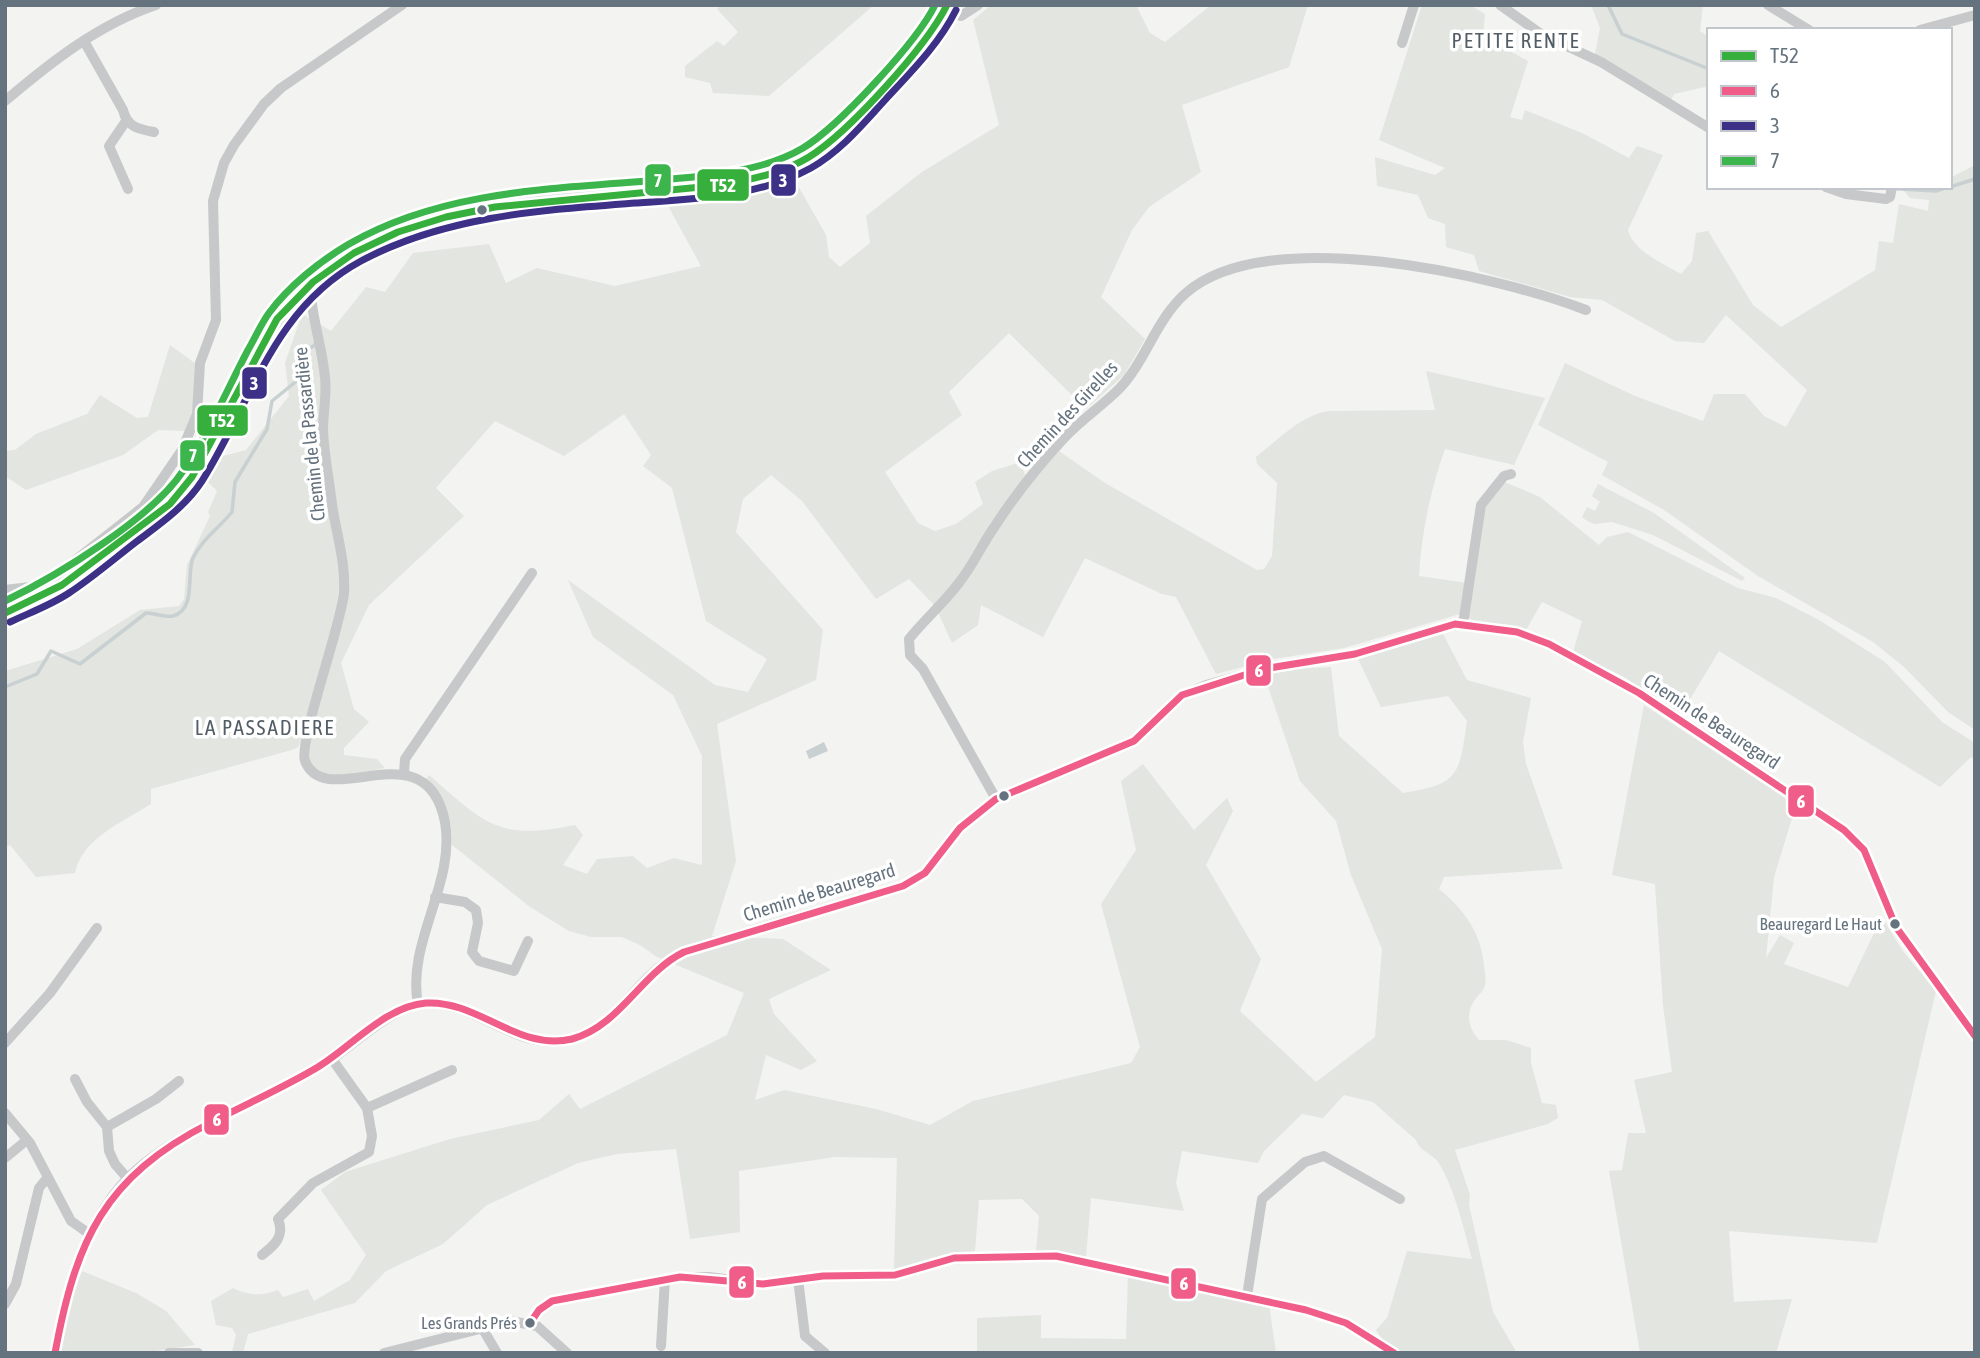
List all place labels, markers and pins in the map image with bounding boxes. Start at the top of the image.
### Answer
unlabelled marker [475,203,489,217]
unlabelled marker [997,789,1011,803]
place label: Beauregard Le Haut [1760,914,1882,934]
marker: Beauregard Le Haut [1888,917,1902,931]
place label: Les Grands Prés [421,1313,517,1333]
marker: Les Grands Prés [523,1316,537,1330]

